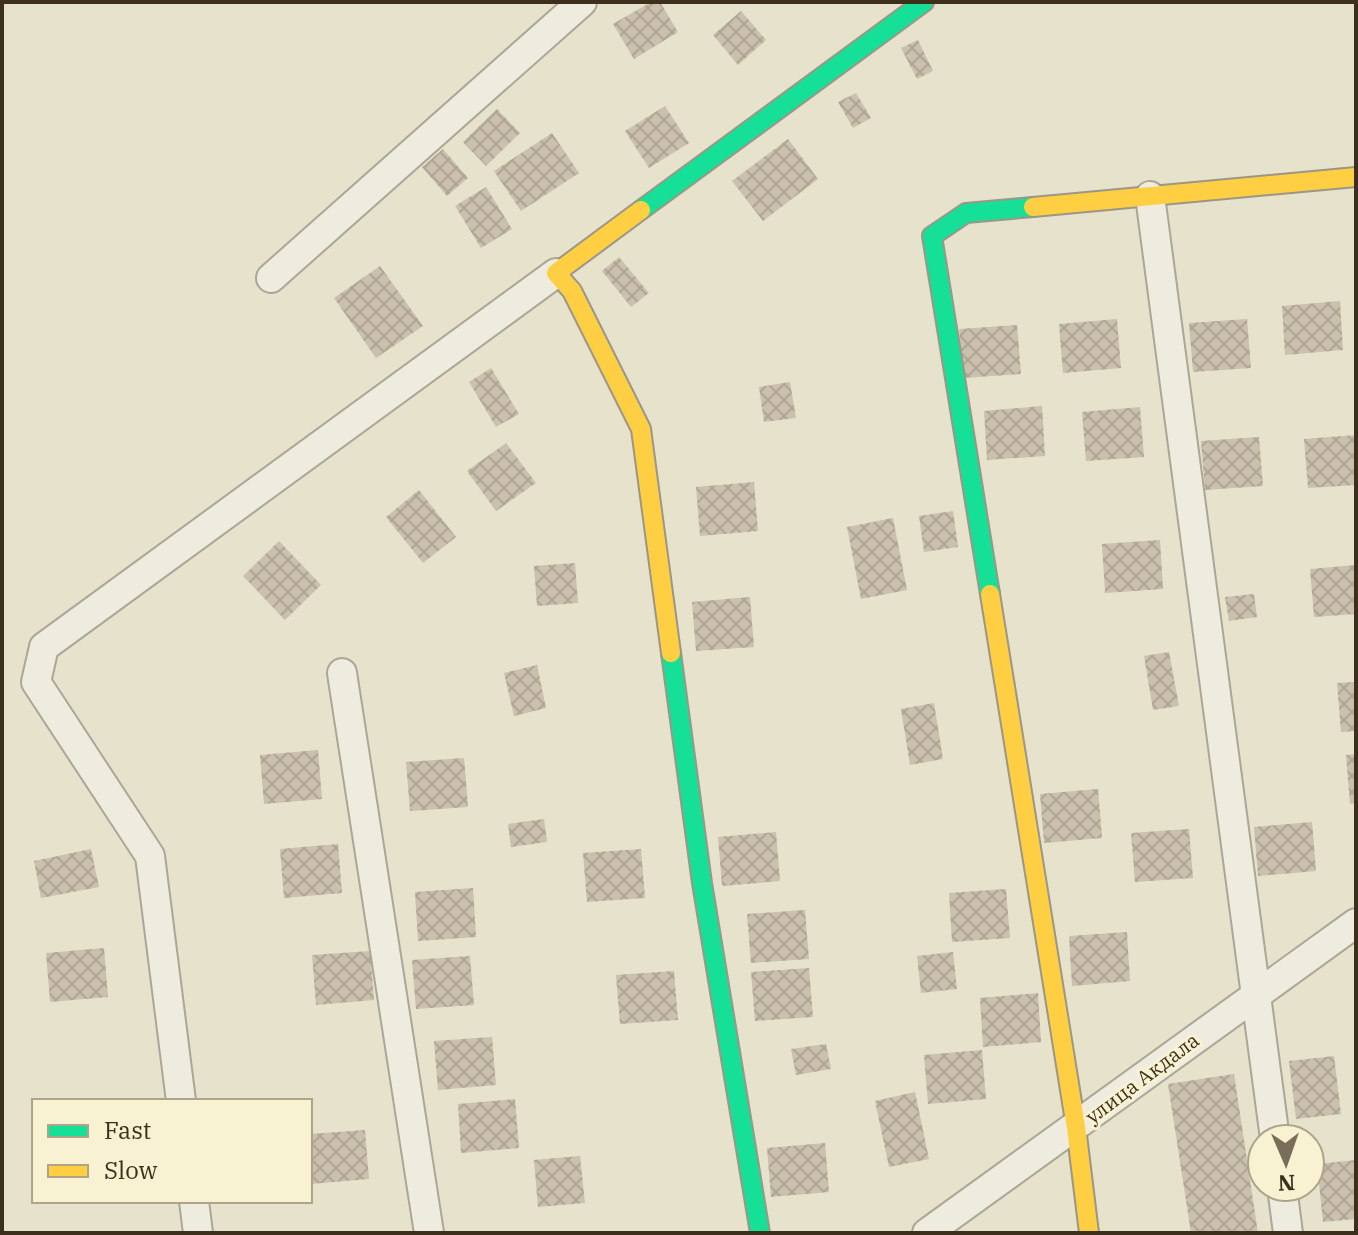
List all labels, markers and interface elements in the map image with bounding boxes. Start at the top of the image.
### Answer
street label: улица Акдала [1080,1026,1204,1130]
legend [32,1099,312,1203]
text: Fast [104,1114,151,1146]
north arrow [1246,1123,1326,1203]
text: Slow [104,1154,158,1186]
text: N [1278,1169,1296,1198]

